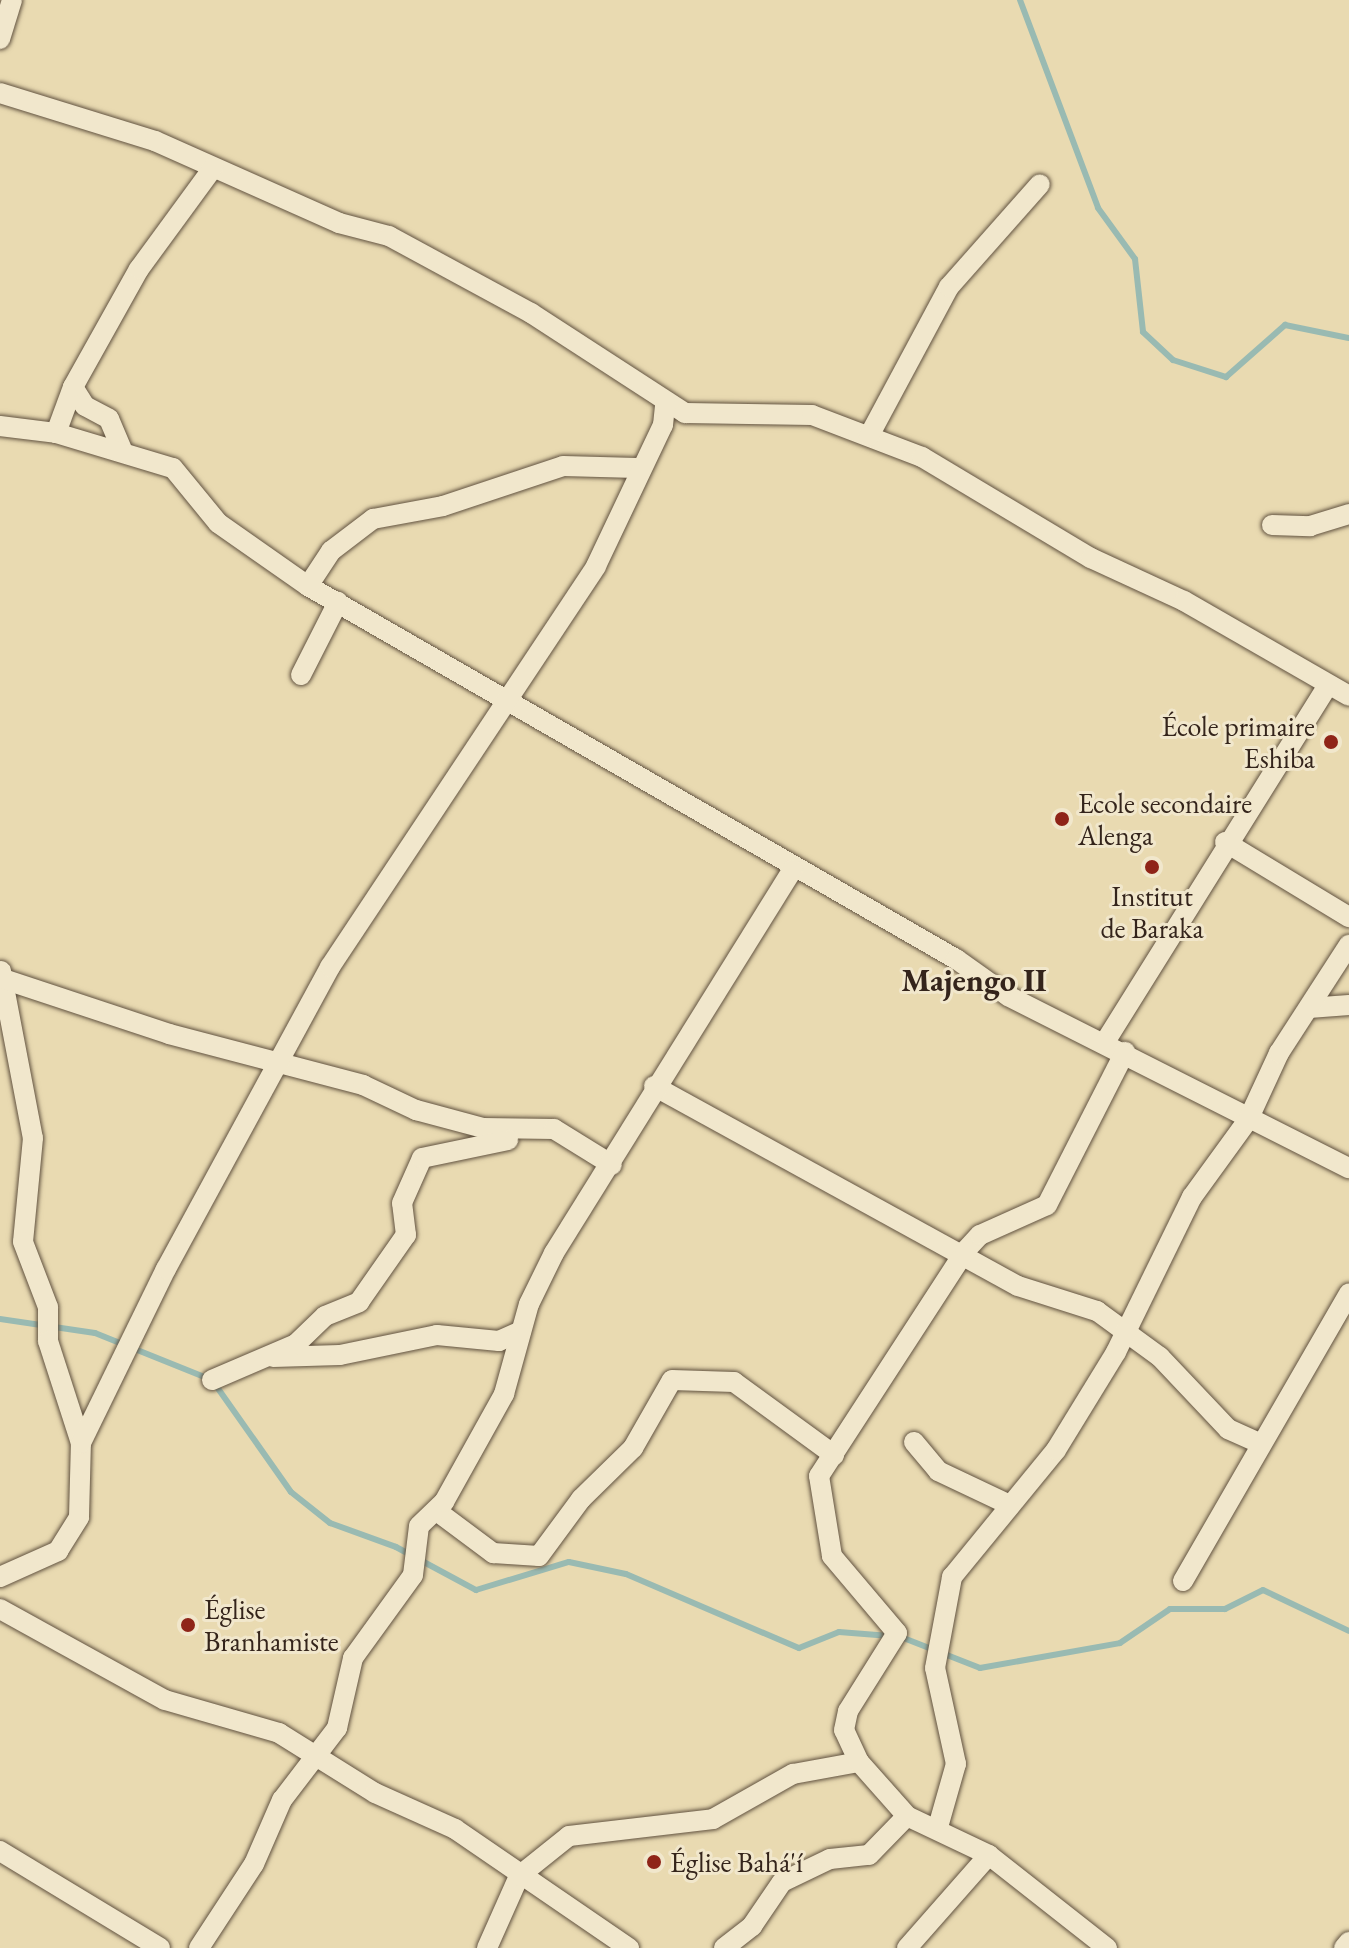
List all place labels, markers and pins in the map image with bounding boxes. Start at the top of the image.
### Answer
place label: École primaire Eshiba [1162,709,1315,775]
marker: École primaire Eshiba [1322,733,1340,751]
place label: Ecole secondaire Alenga [1078,786,1252,852]
marker: Ecole secondaire Alenga [1053,810,1071,828]
marker: Institut de Baraka [1143,858,1161,876]
place label: Institut de Baraka [1100,879,1204,945]
place label: Église Branhamiste [204,1592,339,1658]
marker: Église Branhamiste [179,1616,197,1634]
place label: Église Bahá'í [670,1845,803,1879]
marker: Église Bahá'í [645,1853,663,1871]

